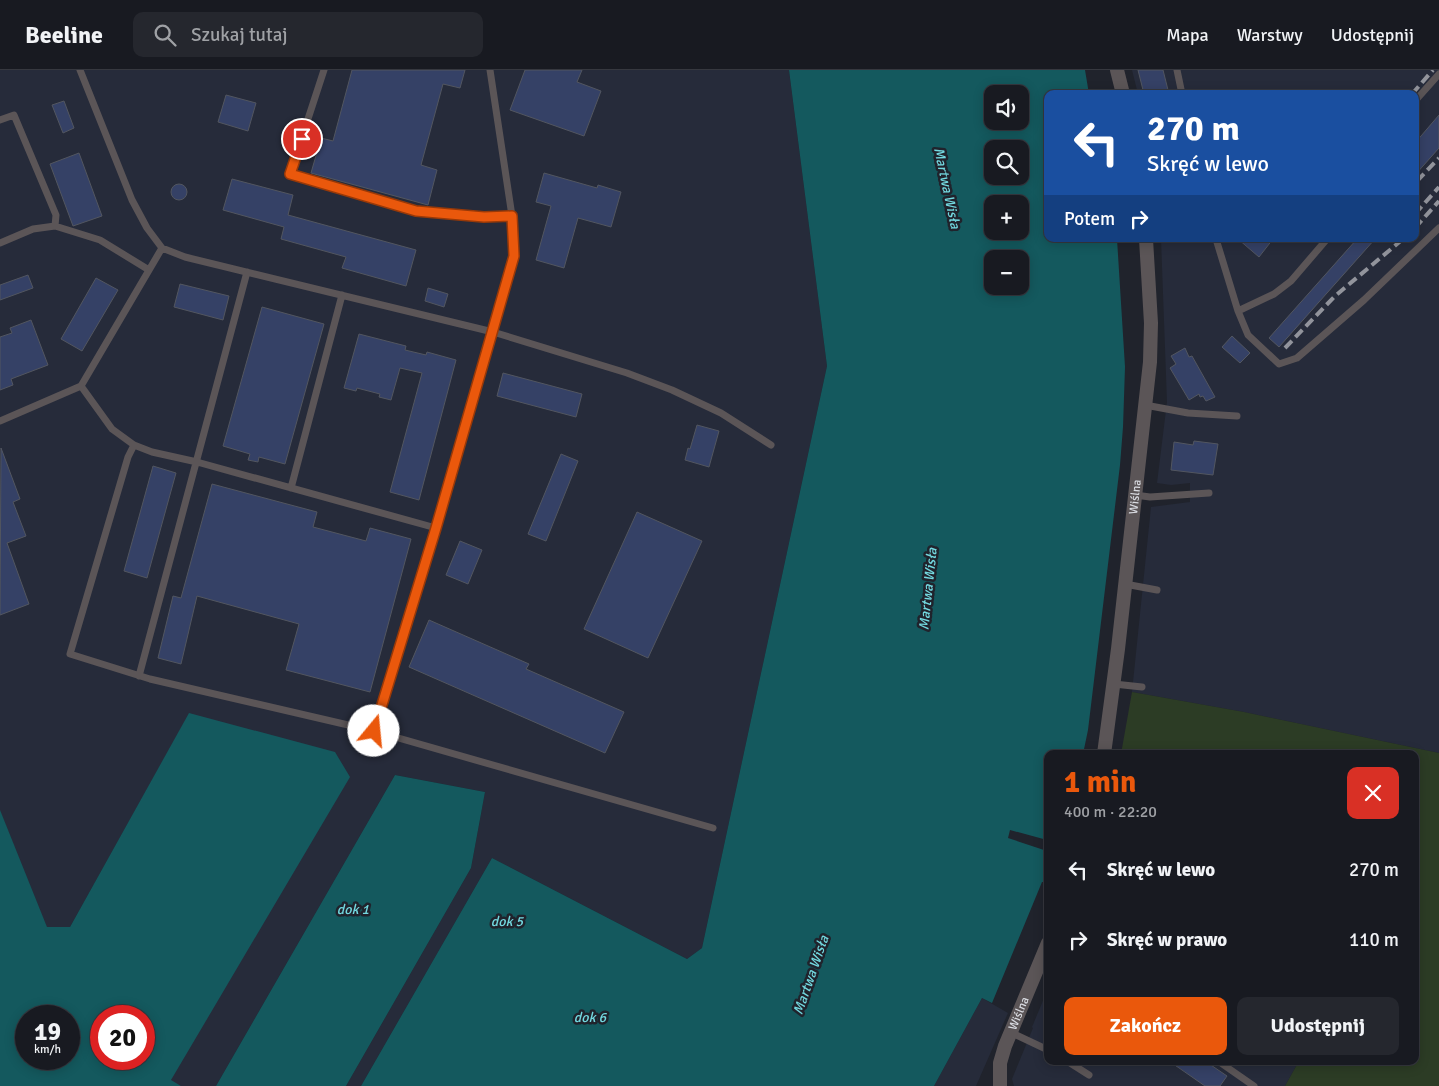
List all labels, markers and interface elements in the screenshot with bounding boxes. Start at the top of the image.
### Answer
search box [133,12,483,57]
text: Beeline [25,20,103,50]
icon: search [151,21,179,49]
text: Szukaj tutaj [191,23,288,47]
text: Mapa [1166,24,1209,46]
text: Warstwy [1237,24,1303,46]
text: Udostępnij [1331,24,1414,46]
map controls [984,85,1029,295]
button: sound [984,85,1029,130]
text: 270 m [1147,107,1240,150]
icon: left [1064,110,1129,175]
pin [281,118,323,160]
icon: arrive [288,125,316,153]
button: search [984,140,1029,185]
water label: Martwa Wisła [930,146,964,231]
text: Skręć w lewo [1147,150,1269,177]
button: + [984,195,1029,240]
icon: right [1125,205,1153,233]
text: Potem [1064,207,1115,231]
button: − [984,250,1029,295]
street label: Wiślna [1126,479,1144,515]
water label: Martwa Wisła [915,546,941,631]
position arrow [347,704,399,756]
text: 1 min [1064,764,1136,801]
button: close [1347,767,1399,819]
text: 400 m · 22:20 [1064,802,1157,822]
icon: left [1064,856,1092,884]
text: Skręć w lewo [1107,858,1215,882]
text: 270 m [1349,858,1399,882]
water label: dok 1 [337,901,370,918]
water label: dok 5 [491,913,525,930]
icon: right [1064,926,1092,954]
text: Skręć w prawo [1107,928,1227,952]
text: 110 m [1349,928,1399,952]
water label: Martwa Wisła [790,932,833,1017]
street label: Wiślna [1005,994,1032,1032]
button: Zakończ [1064,997,1227,1055]
button: Udostępnij [1237,997,1399,1055]
speed limit sign: 20 [90,1005,155,1070]
water label: dok 6 [574,1009,608,1026]
text: 19 [34,1016,61,1047]
text: km/h [34,1042,61,1057]

